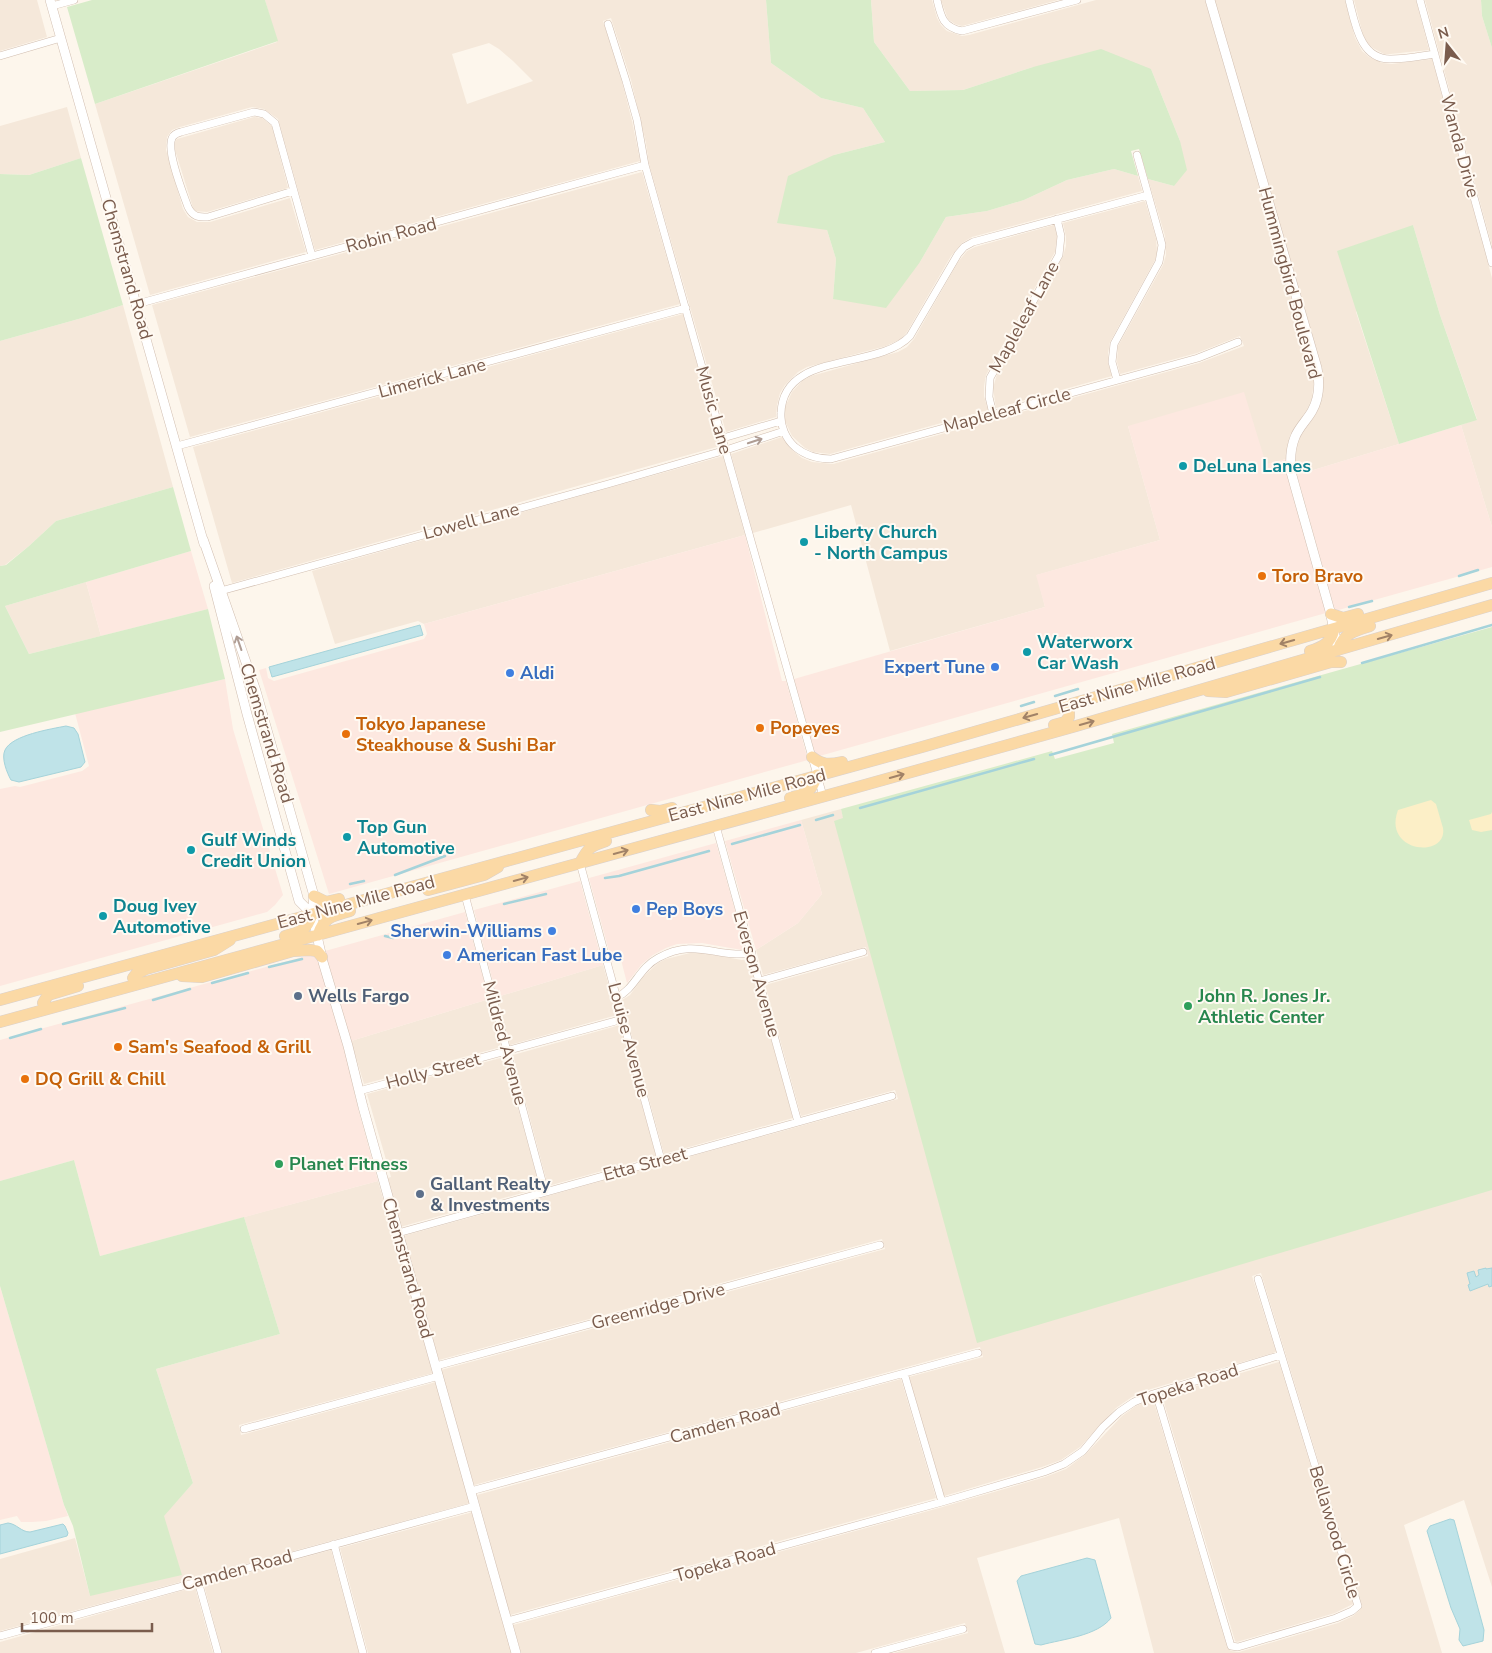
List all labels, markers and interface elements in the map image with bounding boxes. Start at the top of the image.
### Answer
north arrow [1422,20,1472,70]
text: N [1436,22,1451,44]
street label: Wanda Drive [1435,92,1485,200]
street label: Hummingbird Boulevard [1253,184,1327,382]
street label: Chemstrand Road [95,196,159,342]
street label: Robin Road [343,211,439,259]
street label: Mapleleaf Lane [983,257,1065,377]
street label: Limerick Lane [375,352,489,404]
street label: Music Lane [690,363,738,457]
street label: Mapleleaf Circle [941,381,1073,439]
one-way arrow [746,435,762,445]
place label: DeLuna Lanes [1193,454,1311,478]
marker: DeLuna Lanes [1177,460,1189,472]
street label: Lowell Lane [420,497,522,545]
place label: Liberty Church - North Campus [814,520,948,565]
marker: Liberty Church - North Campus [798,536,810,548]
place label: Toro Bravo [1272,564,1363,588]
marker: Toro Bravo [1256,570,1268,582]
place label: Waterworx Car Wash [1037,630,1133,675]
one-way arrow [1377,631,1393,641]
one-way arrow [234,636,243,651]
one-way arrow [1279,638,1295,648]
marker: Waterworx Car Wash [1021,646,1033,658]
street label: East Nine Mile Road [1056,651,1218,719]
place label: Expert Tune [884,655,985,679]
street label: Chemstrand Road [234,660,300,806]
place label: Aldi [520,661,554,685]
marker: Expert Tune [989,661,1001,673]
marker: Aldi [504,667,516,679]
place label: Tokyo Japanese Steakhouse & Sushi Bar [356,712,556,757]
one-way arrow [1022,712,1038,722]
place label: Popeyes [770,716,840,740]
one-way arrow [1079,717,1095,727]
marker: Popeyes [754,722,766,734]
marker: Tokyo Japanese Steakhouse & Sushi Bar [340,728,352,740]
street label: East Nine Mile Road [666,762,828,828]
one-way arrow [888,771,904,780]
place label: Top Gun Automotive [357,815,455,860]
place label: Gulf Winds Credit Union [201,828,306,873]
marker: Top Gun Automotive [341,831,353,843]
marker: Gulf Winds Credit Union [185,844,197,856]
one-way arrow [612,847,628,856]
street label: East Nine Mile Road [275,869,437,935]
one-way arrow [513,874,529,883]
place label: Doug Ivey Automotive [113,894,211,939]
place label: Pep Boys [646,897,724,921]
marker: Pep Boys [630,903,642,915]
street label: Everson Avenue [728,908,786,1040]
marker: Doug Ivey Automotive [97,910,109,922]
one-way arrow [356,917,372,926]
place label: Sherwin-Williams [390,919,542,943]
marker: Sherwin-Williams [546,925,558,937]
place label: American Fast Lube [457,943,622,967]
marker: American Fast Lube [441,949,453,961]
street label: Mildred Avenue [477,978,533,1108]
street label: Louise Avenue [602,980,656,1100]
place label: Wells Fargo [308,984,409,1008]
place label: John R. Jones Jr. Athletic Center [1197,984,1331,1029]
marker: Wells Fargo [292,990,304,1002]
marker: John R. Jones Jr. Athletic Center [1182,1000,1194,1012]
place label: Sam's Seafood & Grill [128,1035,311,1059]
marker: Sam's Seafood & Grill [112,1041,124,1053]
street label: Holly Street [383,1047,484,1095]
place label: DQ Grill & Chill [35,1067,166,1091]
marker: DQ Grill & Chill [19,1073,31,1085]
street label: Etta Street [600,1141,690,1187]
place label: Planet Fitness [289,1152,408,1176]
marker: Planet Fitness [273,1158,285,1170]
place label: Gallant Realty & Investments [430,1172,551,1217]
marker: Gallant Realty & Investments [414,1188,426,1200]
street label: Chemstrand Road [376,1195,440,1341]
street label: Greenridge Drive [589,1277,727,1335]
street label: Topeka Road [1135,1357,1241,1413]
street label: Camden Road [667,1397,783,1449]
street label: Bellawood Circle [1303,1463,1367,1601]
street label: Topeka Road [671,1536,779,1588]
street label: Camden Road [179,1544,295,1596]
scale bar [22,1600,152,1632]
text: 100 m [30,1608,74,1628]

